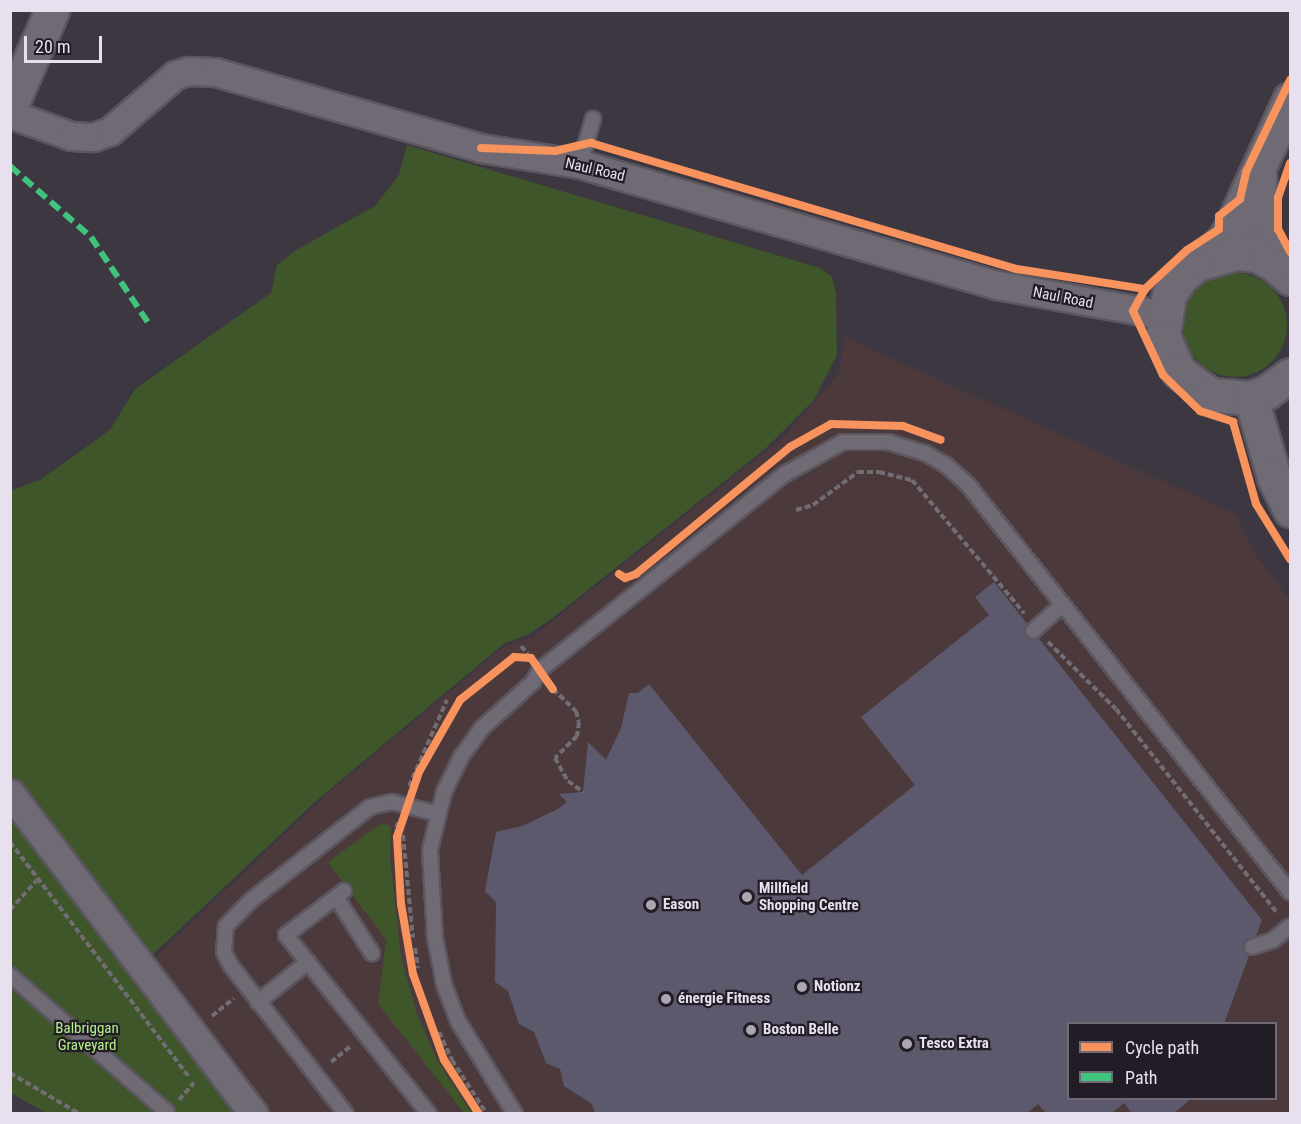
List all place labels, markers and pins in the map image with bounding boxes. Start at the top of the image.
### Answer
place label: Millfield Shopping Centre [759,879,859,914]
marker: Millfield Shopping Centre [740,890,754,904]
place label: Eason [663,896,699,914]
marker: Eason [644,898,658,912]
place label: Notionz [814,978,861,996]
marker: Notionz [795,980,809,994]
place label: énergie Fitness [678,990,770,1008]
marker: énergie Fitness [659,992,673,1006]
place label: Boston Belle [763,1021,839,1039]
marker: Boston Belle [744,1023,758,1037]
place label: Tesco Extra [919,1035,989,1053]
marker: Tesco Extra [900,1037,914,1051]

